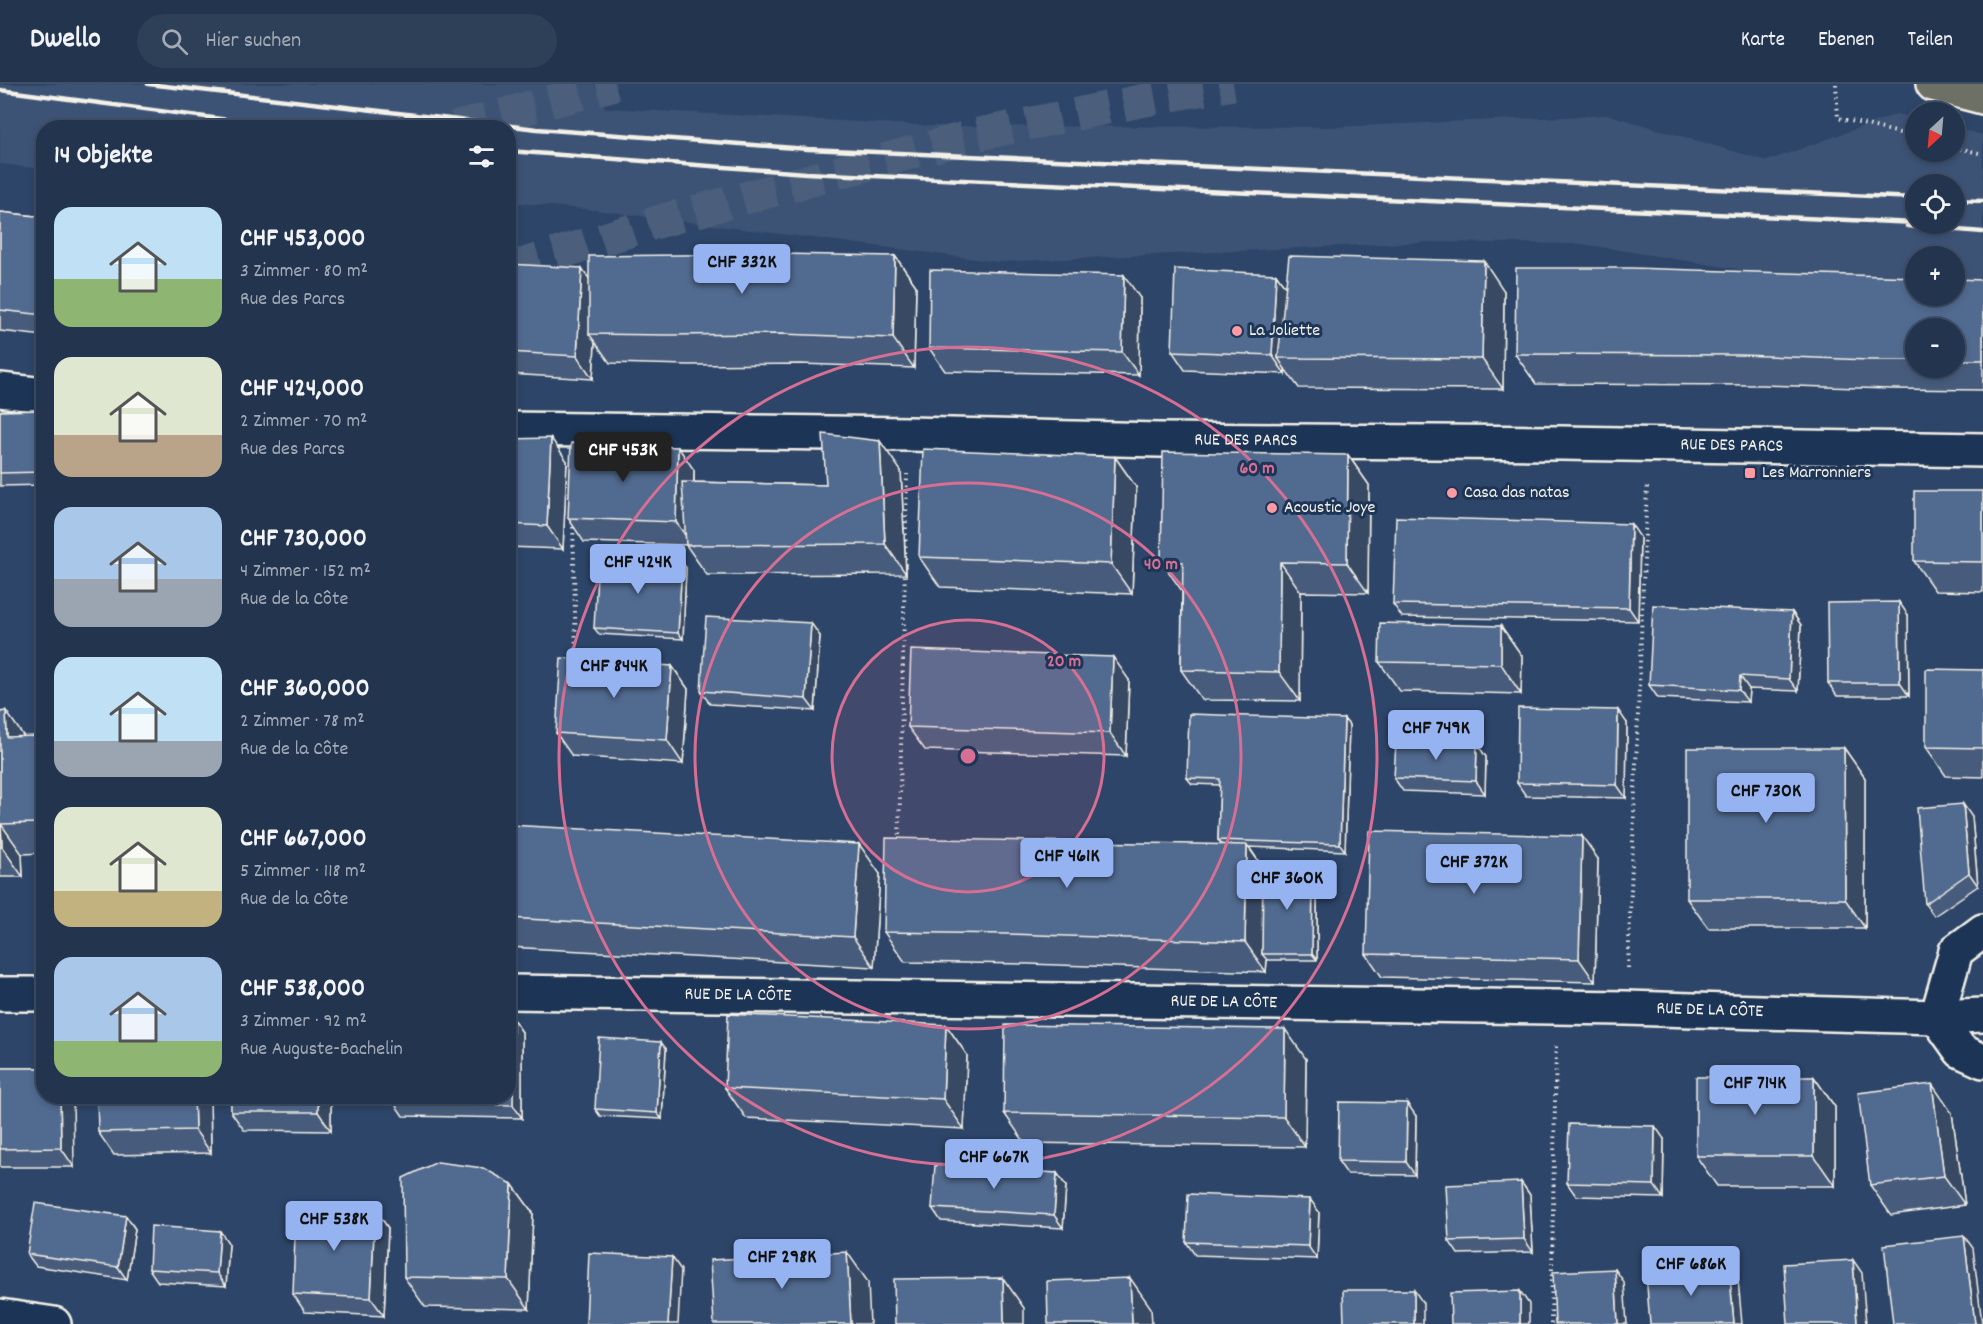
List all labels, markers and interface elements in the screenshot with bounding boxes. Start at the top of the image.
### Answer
search box [137,14,557,68]
text: Dwello [30,21,101,61]
icon: search [158,25,191,58]
text: Hier suchen [206,26,301,57]
text: Karte [1741,26,1785,56]
text: Ebenen [1818,26,1875,56]
text: Teilen [1908,26,1953,56]
north arrow [1905,102,1965,162]
map controls [1905,102,1965,378]
text: 14 Objekte [54,138,153,175]
icon: filters [465,140,498,173]
button: locate [1905,174,1965,234]
text: CHF 453,000 [240,221,366,258]
icon: home [102,231,174,303]
pin: CHF 332K [680,244,804,295]
button: + [1905,246,1965,306]
text: CHF 332K [707,249,777,277]
text: 3 Zimmer · 80 m² [240,258,368,286]
text: Rue des Parcs [240,286,345,314]
button: − [1905,318,1965,378]
place label: La Joliette [1249,319,1320,344]
marker: La Joliette [1230,324,1244,338]
text: CHF 424,000 [240,371,364,408]
icon: home [102,381,174,453]
text: 2 Zimmer · 70 m² [240,408,367,436]
street label: RUE DES PARCS [1194,428,1298,454]
pin: CHF 453K [561,432,685,483]
street label: RUE DES PARCS [1680,432,1784,459]
text: Rue des Parcs [240,436,345,464]
text: CHF 453K [588,437,658,465]
text: 60 m [1239,457,1275,482]
place label: Les Marronniers [1762,461,1871,486]
marker: Les Marronniers [1743,466,1757,480]
place label: Casa das natas [1464,481,1569,506]
marker: Casa das natas [1445,486,1459,500]
place label: Acoustic Joye [1284,496,1376,521]
marker: Acoustic Joye [1265,501,1279,515]
text: CHF 730,000 [240,521,367,558]
icon: home [102,531,174,603]
pin: CHF 424K [576,544,700,595]
text: CHF 424K [604,549,672,577]
text: 40 m [1144,553,1178,578]
text: 4 Zimmer · 152 m² [240,558,371,586]
text: Rue de la Côte [240,586,348,614]
pin: CHF 844K [552,648,676,699]
text: 20 m [1047,650,1081,675]
text: CHF 844K [580,653,648,681]
text: CHF 360,000 [240,671,370,708]
icon: home [102,681,174,753]
text: 2 Zimmer · 78 m² [240,708,365,736]
pin: CHF 749K [1374,710,1498,761]
text: CHF 749K [1402,715,1470,743]
text: Rue de la Côte [240,736,348,764]
centre of rings [958,746,978,766]
pin: CHF 730K [1704,773,1828,824]
text: CHF 730K [1731,778,1801,806]
text: CHF 667,000 [240,821,367,858]
icon: home [102,831,174,903]
pin: CHF 461K [1005,838,1129,889]
text: CHF 461K [1034,843,1100,871]
pin: CHF 372K [1412,844,1536,895]
text: CHF 372K [1440,849,1508,877]
text: 5 Zimmer · 118 m² [240,858,366,886]
pin: CHF 360K [1225,860,1349,911]
text: CHF 360K [1251,865,1323,893]
text: Rue de la Côte [240,886,348,914]
text: CHF 538,000 [240,971,365,1008]
icon: home [102,981,174,1053]
street label: RUE DE LA CÔTE [684,982,792,1009]
street label: RUE DE LA CÔTE [1170,989,1278,1016]
street label: RUE DE LA CÔTE [1656,996,1764,1024]
text: 3 Zimmer · 92 m² [240,1008,367,1036]
text: Rue Auguste-Bachelin [240,1036,403,1064]
pin: CHF 714K [1693,1065,1817,1116]
text: CHF 714K [1723,1070,1787,1098]
pin: CHF 667K [932,1139,1056,1190]
text: CHF 667K [959,1144,1029,1172]
pin: CHF 538K [272,1201,396,1252]
text: CHF 538K [299,1206,369,1234]
pin: CHF 298K [720,1239,844,1290]
text: CHF 298K [748,1244,816,1272]
pin: CHF 686K [1629,1246,1753,1297]
text: CHF 686K [1656,1251,1726,1279]

